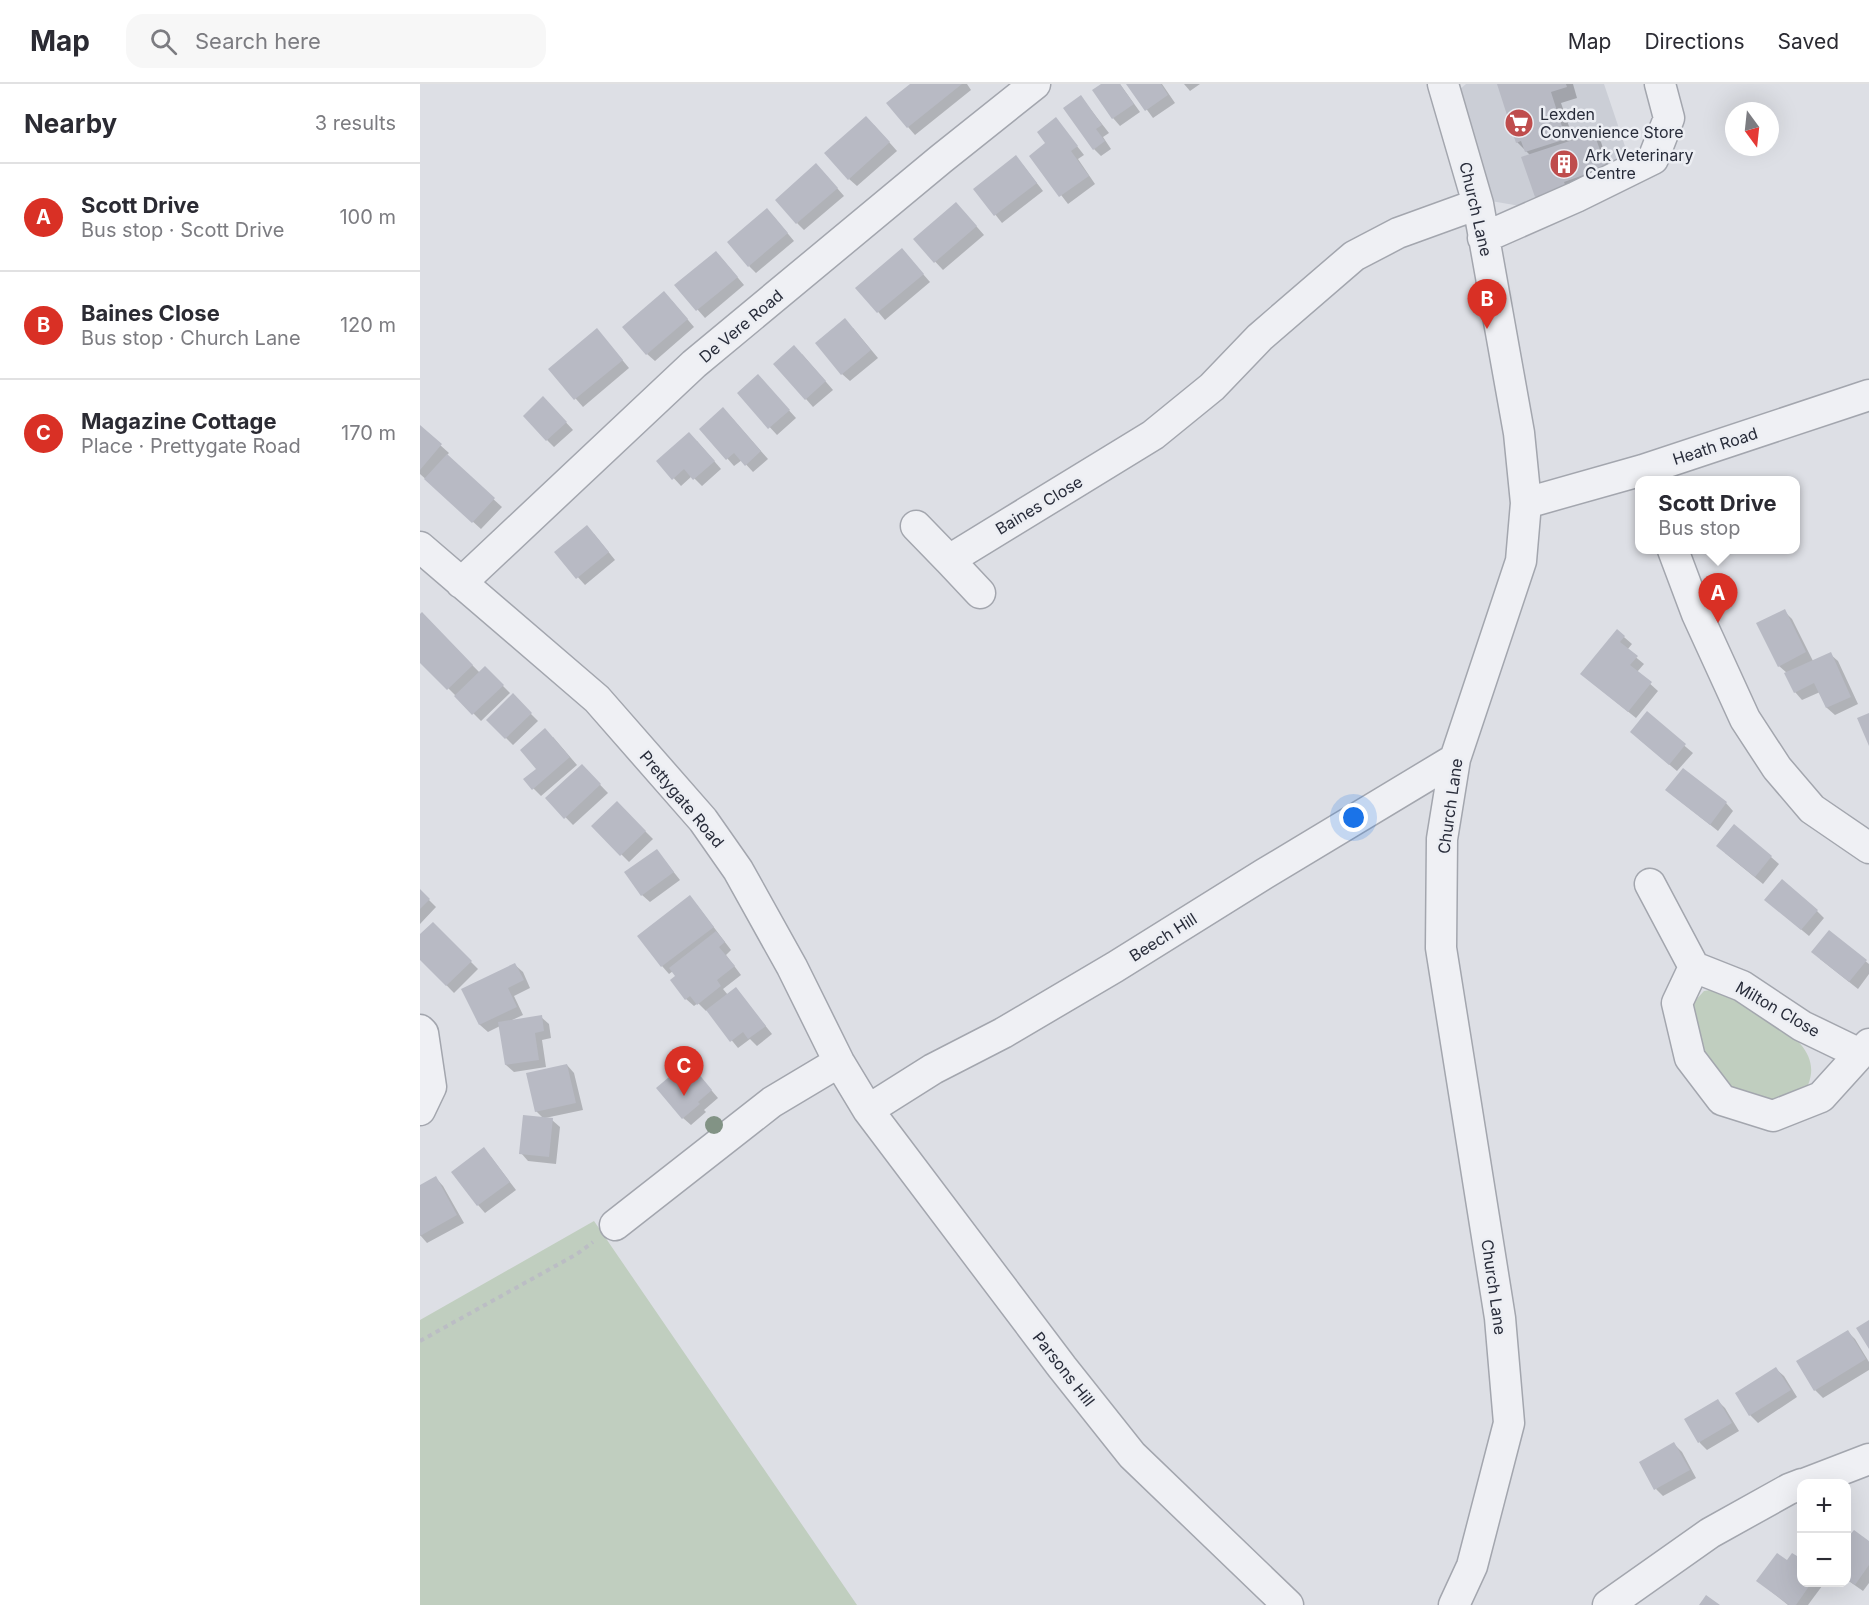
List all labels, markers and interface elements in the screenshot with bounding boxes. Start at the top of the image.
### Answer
search box [126,14,546,68]
text: Map [30,24,90,58]
icon: search [147,25,180,58]
text: Search here [195,28,321,54]
text: Map [1568,29,1611,54]
text: Directions [1644,29,1745,54]
text: Saved [1778,29,1839,54]
north arrow [1725,102,1779,156]
place label: Lexden Convenience Store [1540,104,1684,142]
supermarket icon: Lexden Convenience Store [1503,107,1535,139]
text: Nearby [24,108,117,139]
text: 3 results [315,111,396,135]
place label: Ark Veterinary Centre [1585,145,1693,183]
building icon: Ark Veterinary Centre [1548,148,1580,180]
street label: Church Lane [1455,160,1497,258]
text: Scott Drive [81,192,199,218]
text: A [36,205,51,229]
text: 100 m [339,205,396,229]
text: Bus stop · Scott Drive [81,218,284,242]
pin: B [1468,280,1506,329]
street label: De Vere Road [695,285,787,367]
text: Baines Close [81,300,220,326]
text: B [37,313,50,337]
text: 120 m [340,313,396,337]
text: Bus stop · Church Lane [81,326,301,350]
text: Magazine Cottage [81,408,277,434]
text: C [36,421,51,445]
text: 170 m [341,421,396,445]
street label: Heath Road [1670,423,1760,469]
text: Place · Prettygate Road [81,434,301,458]
street label: Baines Close [992,471,1086,539]
popup [1635,476,1800,554]
text: Scott Drive [1658,490,1777,516]
text: Bus stop [1658,516,1741,540]
pin: A [1698,574,1738,623]
street label: Prettygate Road [636,746,728,852]
street label: Church Lane [1433,757,1467,855]
your location [1339,803,1368,832]
street label: Beech Hill [1126,908,1200,966]
street label: Milton Close [1732,977,1824,1041]
pin: C [664,1046,704,1096]
street label: Church Lane [1477,1238,1511,1336]
street label: Parsons Hill [1029,1328,1099,1410]
map controls [1797,1479,1851,1587]
button: + [1797,1479,1851,1533]
button: − [1797,1533,1851,1587]

